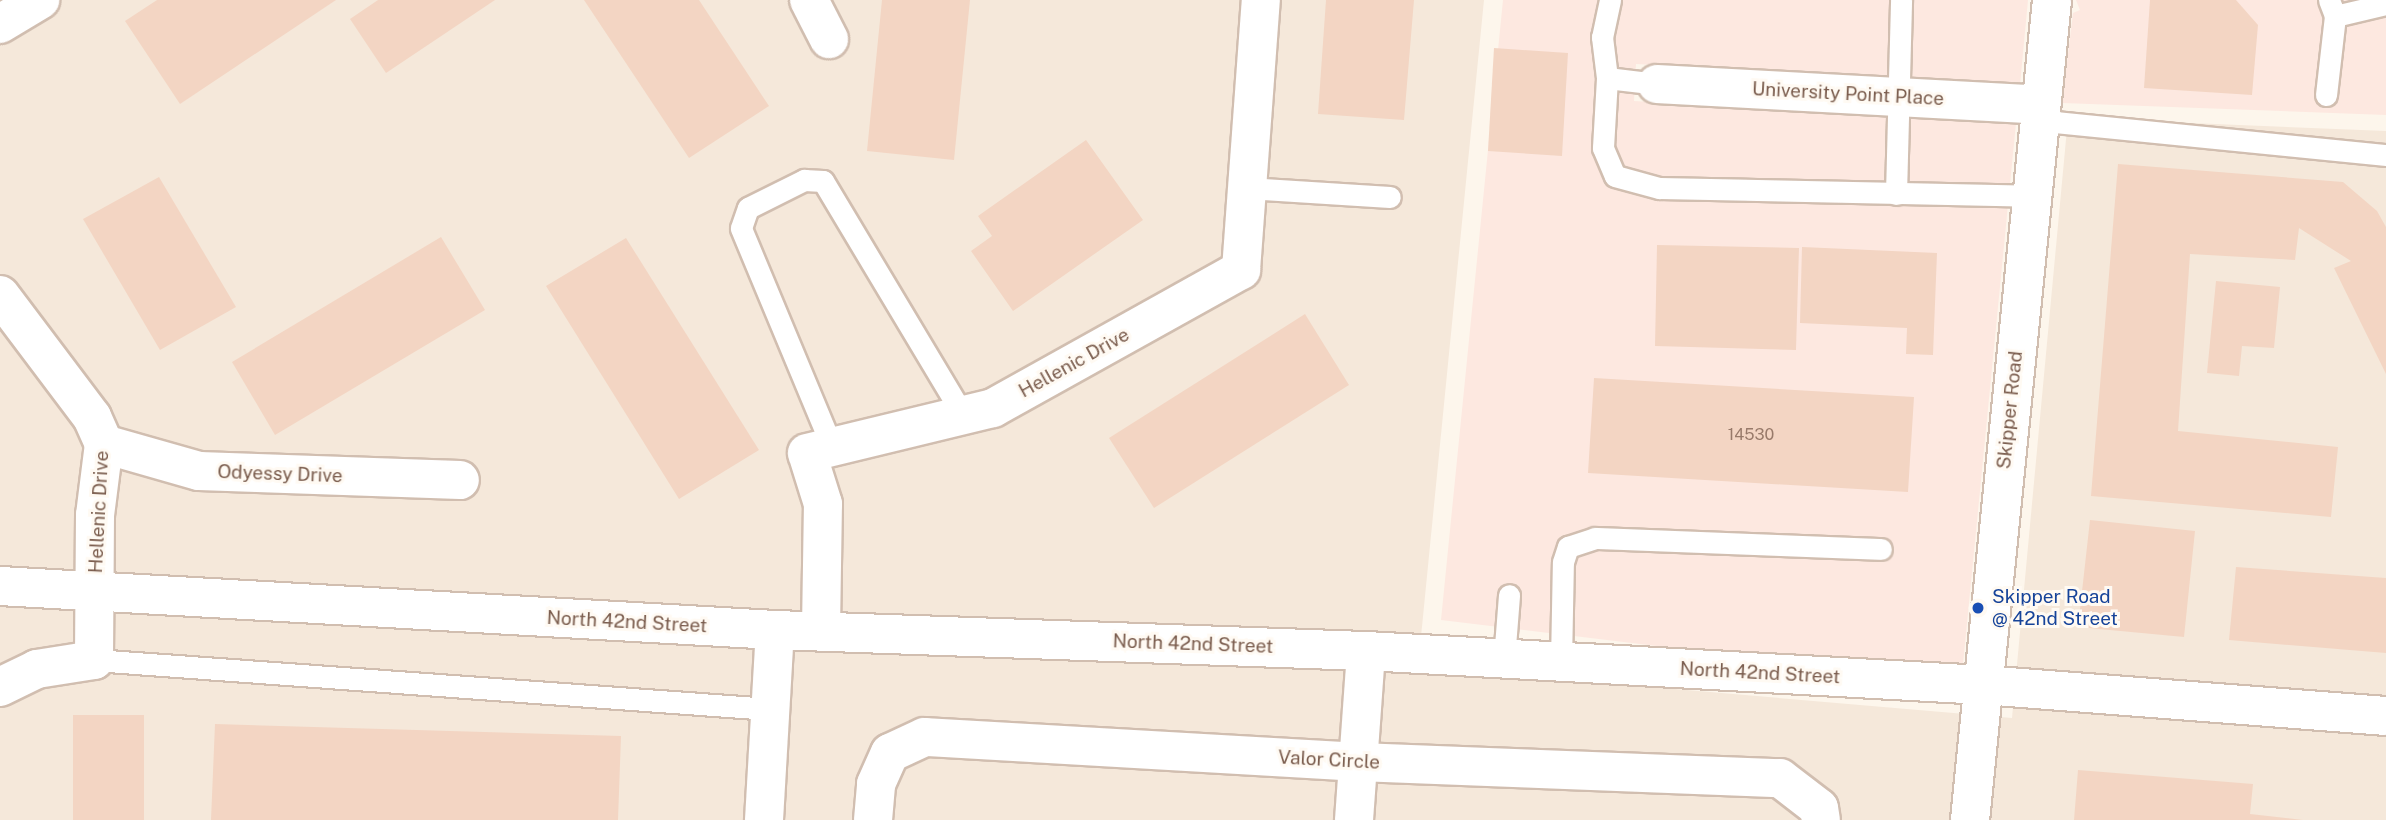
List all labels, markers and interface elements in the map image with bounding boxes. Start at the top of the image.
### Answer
street label: University Point Place [1751,78,1945,110]
street label: Hellenic Drive [1015,323,1133,403]
street label: Skipper Road [1992,350,2028,470]
house number: 14530 [1728,425,1774,445]
street label: Hellenic Drive [84,450,114,574]
street label: Odyessy Drive [217,460,343,488]
place label: Skipper Road @ 42nd Street [1992,586,2118,630]
marker: Skipper Road @ 42nd Street [1970,600,1986,616]
street label: North 42nd Street [546,606,708,638]
street label: North 42nd Street [1112,630,1274,658]
street label: North 42nd Street [1679,657,1841,689]
street label: Valor Circle [1277,746,1381,774]

